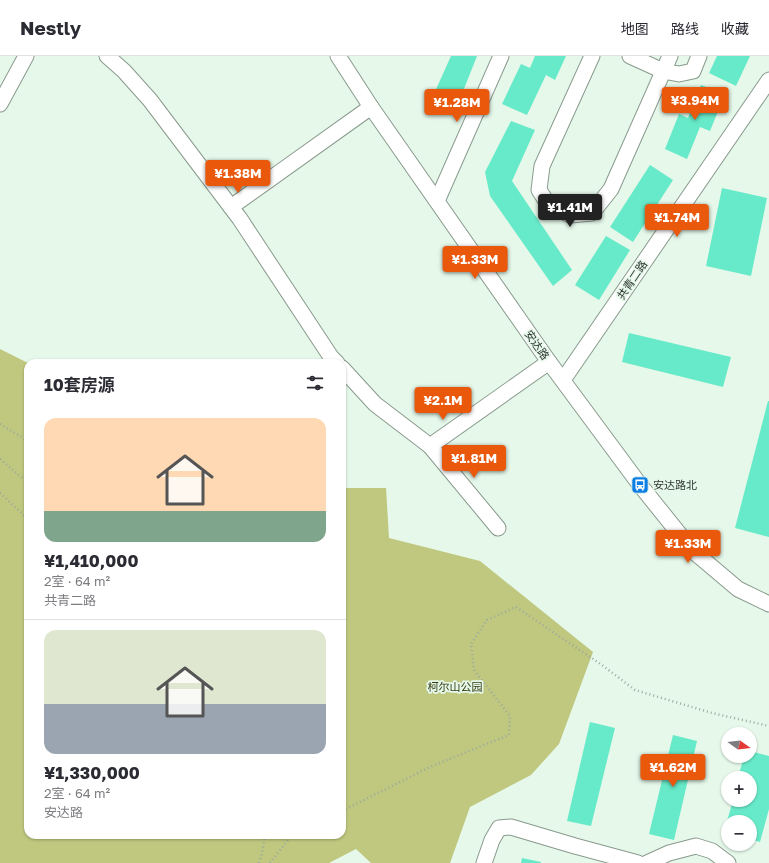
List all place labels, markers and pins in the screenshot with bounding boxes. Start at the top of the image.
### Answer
pin: ¥3.94M [662,87,728,121]
pin: ¥1.28M [424,89,490,123]
pin: ¥1.38M [205,160,271,194]
pin: ¥1.41M [537,194,603,228]
pin: ¥1.74M [644,204,710,238]
pin: ¥1.33M [442,246,508,280]
pin: ¥2.1M [415,387,471,421]
pin: ¥1.81M [441,445,507,479]
bus stop icon: 安达路北 [630,475,650,495]
place label: 安达路北 [653,478,697,491]
pin: ¥1.33M [655,530,721,564]
pin: ¥1.62M [640,754,706,788]

